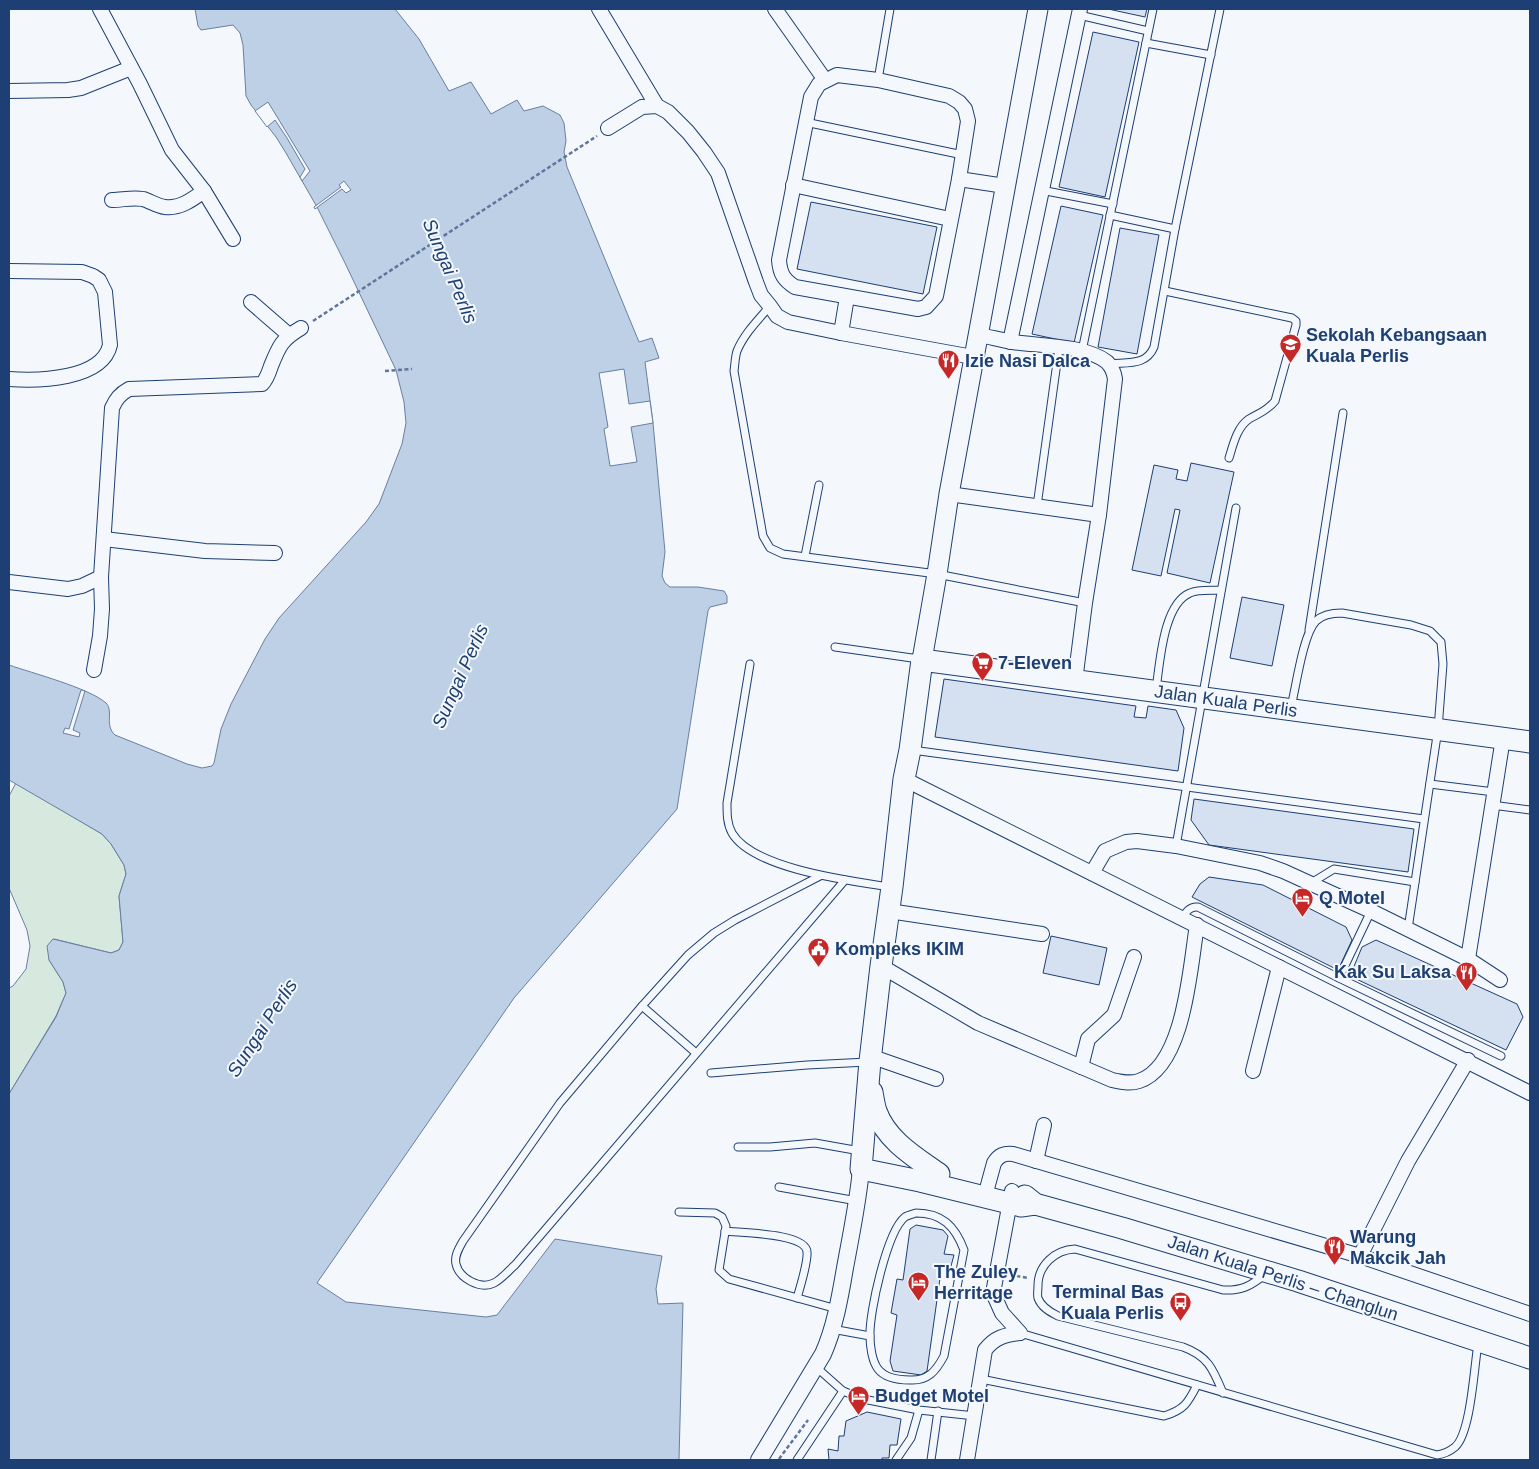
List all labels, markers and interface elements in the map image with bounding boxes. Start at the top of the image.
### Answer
water label: Sungai Perlis [418,215,482,327]
place label: Sekolah Kebangsaan Kuala Perlis [1306,325,1487,366]
school or university icon: Sekolah Kebangsaan Kuala Perlis [1278,333,1302,364]
restaurant icon: Izie Nasi Dalca [937,349,961,380]
place label: Izie Nasi Dalca [965,351,1091,371]
water label: Sungai Perlis [428,620,493,731]
supermarket icon: 7-Eleven [970,651,994,682]
place label: 7-Eleven [998,653,1072,673]
street label: Jalan Kuala Perlis [1153,681,1299,721]
hotel icon: Q Motel [1291,886,1315,917]
place label: Q Motel [1319,888,1385,908]
public building icon: Kompleks IKIM [807,937,831,968]
place label: Kompleks IKIM [835,939,964,959]
restaurant icon: Kak Su Laksa [1455,960,1479,991]
place label: Kak Su Laksa [1334,962,1452,982]
water label: Sungai Perlis [223,975,302,1081]
place label: Warung Makcik Jah [1350,1227,1446,1268]
street label: Jalan Kuala Perlis – Changlun [1165,1231,1401,1325]
restaurant icon: Warung Makcik Jah [1322,1235,1346,1266]
place label: The Zuley Herritage [934,1262,1018,1303]
hotel icon: The Zuley Herritage [906,1270,930,1301]
place label: Terminal Bas Kuala Perlis [1052,1282,1164,1323]
bus stop icon: Terminal Bas Kuala Perlis [1168,1290,1192,1321]
hotel icon: Budget Motel [847,1384,871,1415]
place label: Budget Motel [875,1386,989,1406]

